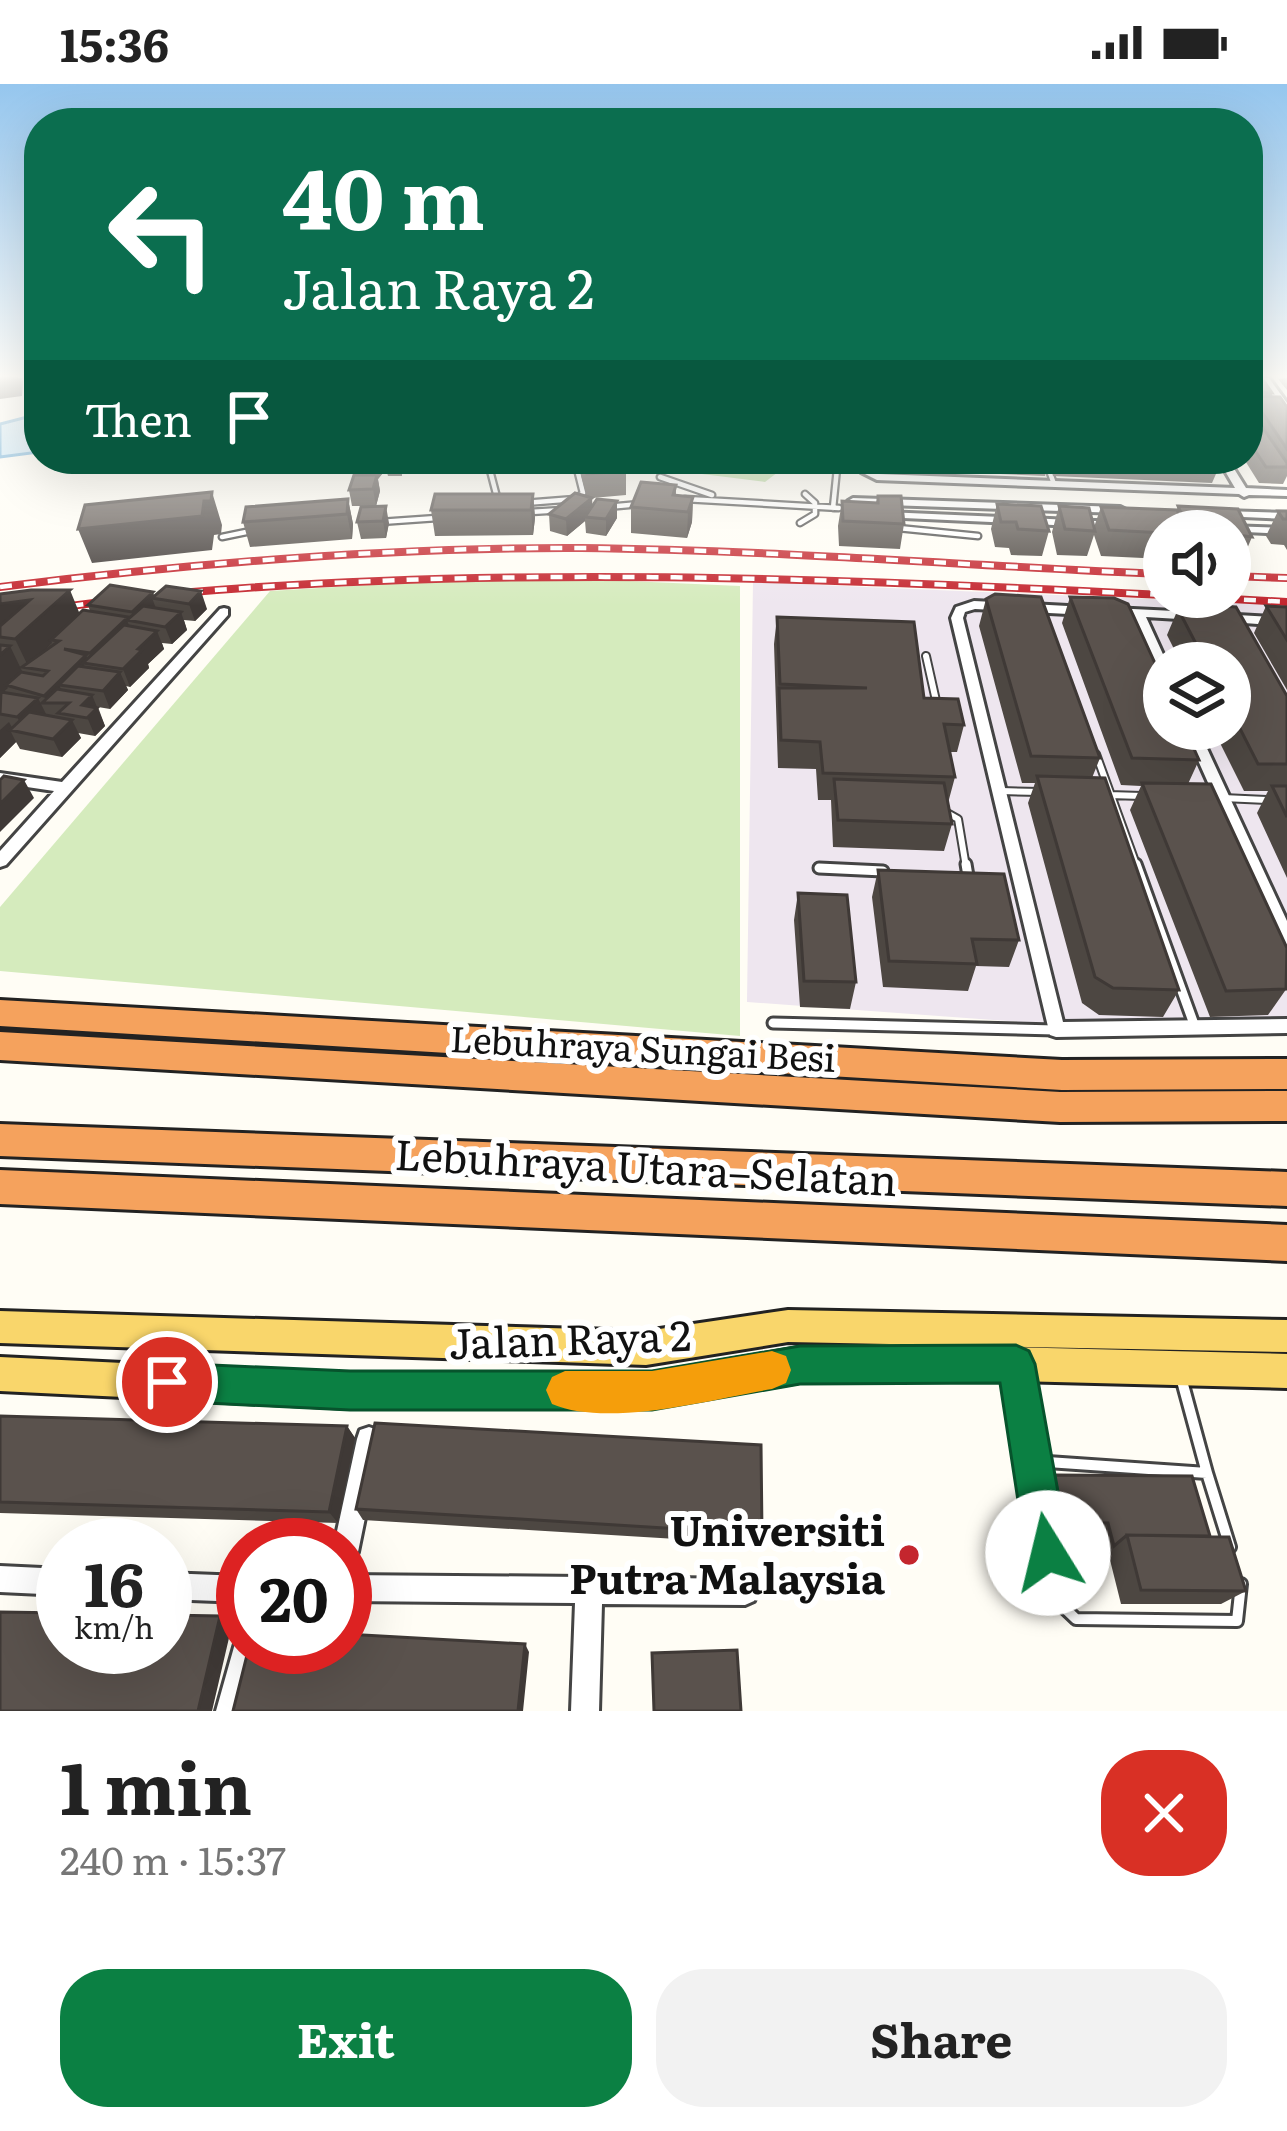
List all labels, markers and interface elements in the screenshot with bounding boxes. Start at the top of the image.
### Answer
text: 15:36 [60,9,169,76]
text: 40 m [282,131,485,256]
icon: left [84,156,240,312]
text: Jalan Raya 2 [282,245,594,326]
text: Then [84,384,192,451]
icon: arrive [216,384,282,450]
map controls [1143,510,1251,750]
button: sound [1143,510,1251,618]
button: layers [1143,642,1251,750]
street label: Lebuhraya Sungai Besi [449,1010,837,1083]
street label: Lebuhraya Utara–Selatan [393,1121,899,1209]
street label: Jalan Raya 2 [447,1302,692,1372]
pin [116,1331,218,1433]
icon: arrive [134,1349,200,1415]
position arrow [985,1490,1111,1616]
place label: Universiti Putra Malaysia [569,1497,886,1607]
speed limit sign: 20 [216,1518,372,1674]
text: 16 [84,1536,144,1625]
marker: Universiti Putra Malaysia [896,1542,922,1568]
text: km/h [74,1604,154,1648]
text: 1 min [60,1730,252,1837]
button: close [1101,1750,1227,1876]
text: 240 m · 15:37 [60,1829,286,1887]
button: Exit [60,1969,632,2107]
button: Share [656,1969,1227,2107]

